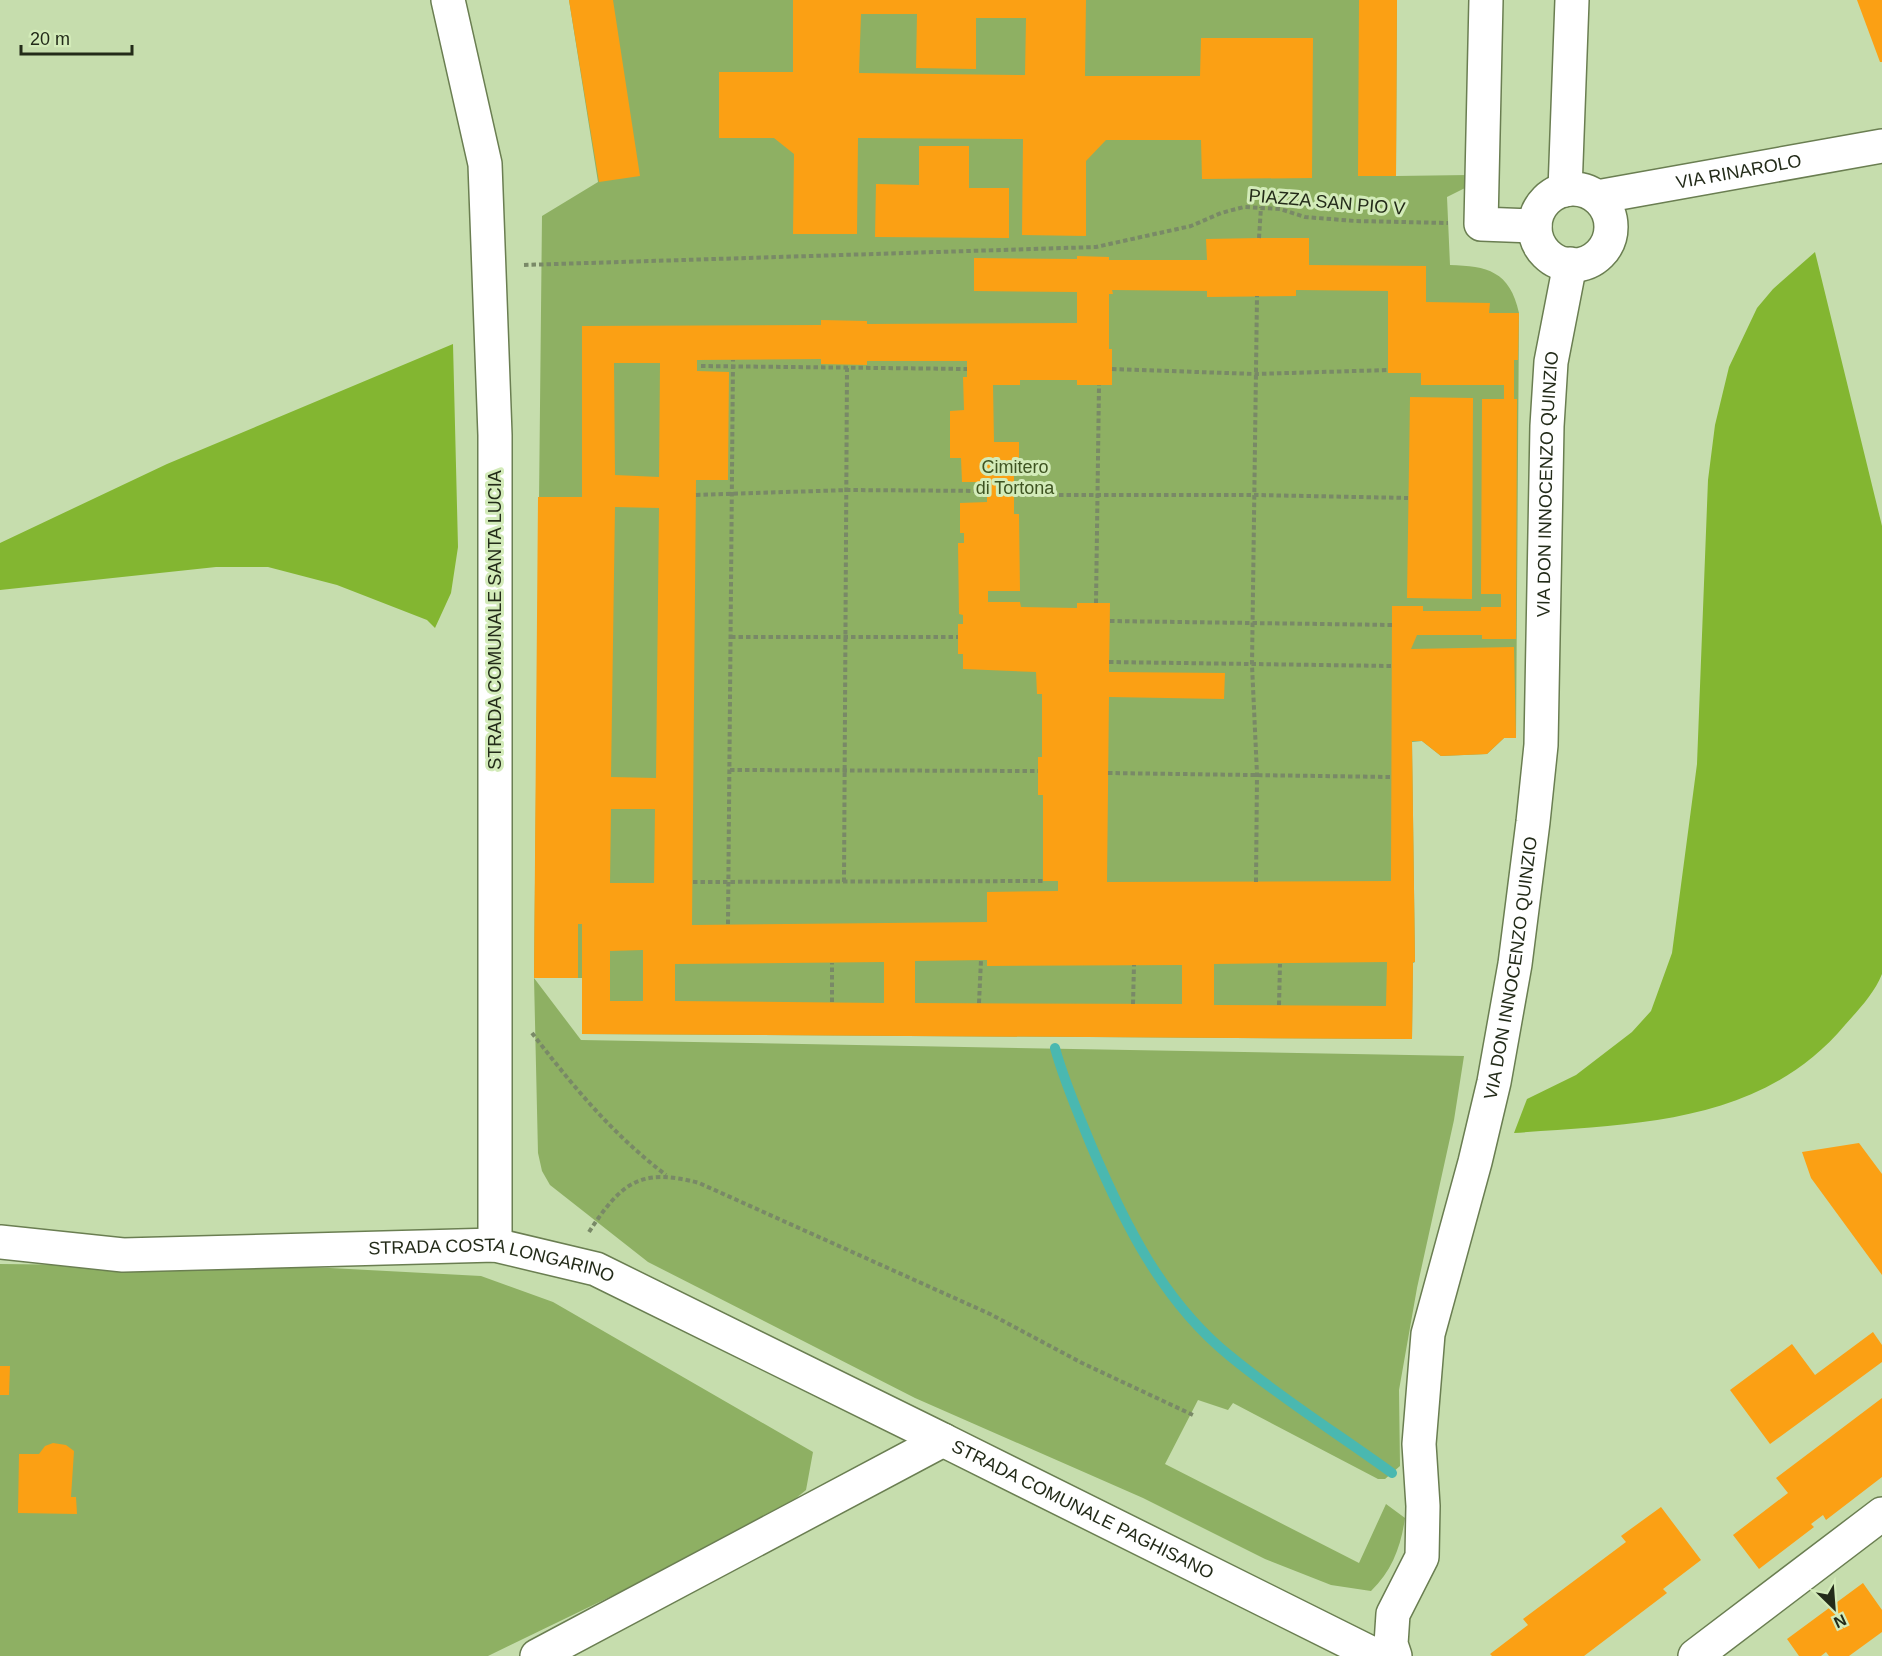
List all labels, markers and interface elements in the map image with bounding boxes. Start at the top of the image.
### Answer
scale bar [21,18,132,56]
text: 20 m [30,29,70,49]
street label: VIA RINAROLO [1674,151,1803,193]
street label: PIAZZA SAN PIO V [1248,185,1406,219]
street label: VIA DON INNOCENZO QUINZIO [1533,349,1563,617]
park label: Cimitero di Tortona [976,457,1055,498]
street label: STRADA COMUNALE SANTA LUCIA [485,470,505,770]
street label: VIA DON INNOCENZO QUINZIO [1480,835,1541,1102]
street label: STRADA COSTA LONGARINO [368,1235,618,1287]
street label: STRADA COMUNALE PAGHISANO [949,1436,1217,1583]
north arrow [1804,1578,1864,1638]
text: N [1831,1611,1849,1631]

